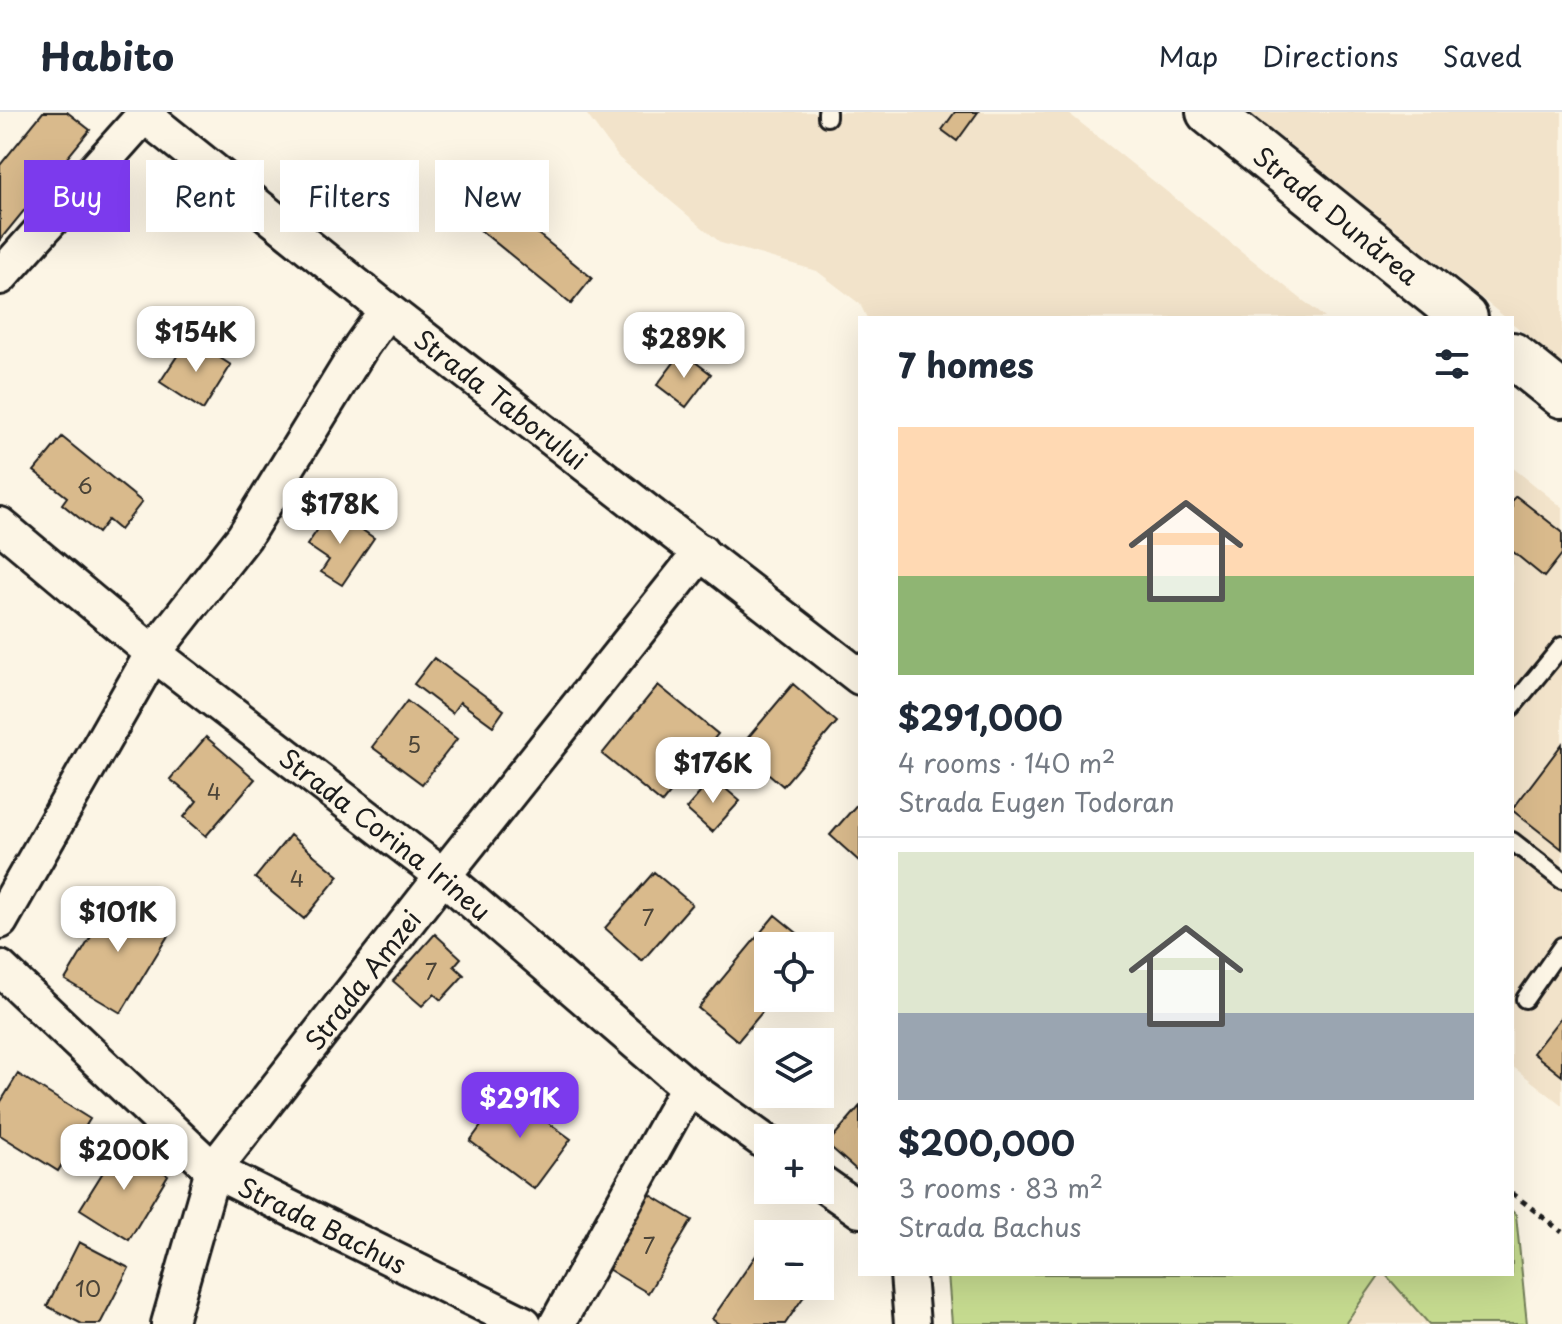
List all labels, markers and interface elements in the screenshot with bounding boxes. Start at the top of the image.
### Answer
text: Habito [40,27,174,84]
text: Map [1159,34,1218,77]
text: Directions [1262,34,1399,77]
text: Saved [1443,34,1522,77]
street label: Strada Dunărea [1246,136,1429,294]
chip: Buy [24,160,130,232]
chip: Rent [146,160,264,232]
chip: Filters [280,160,419,232]
chip: New [435,160,549,232]
pin: $154K [140,306,252,374]
text: $154K [155,312,237,351]
pin: $289K [628,312,740,380]
text: $289K [642,318,726,357]
street label: Strada Taborului [406,319,596,478]
text: 7 homes [898,338,1034,390]
icon: filters [1430,342,1474,386]
house number: 6 [77,468,93,501]
pin: $178K [284,478,396,546]
icon: home [1114,479,1258,623]
text: $178K [301,484,379,523]
text: $291,000 [898,691,1063,743]
house number: 5 [407,727,421,760]
pin: $176K [657,737,769,805]
street label: Strada Corina Irineu [271,738,500,929]
text: $176K [674,743,752,782]
text: 4 rooms · 140 m² [898,743,1116,782]
house number: 4 [207,774,221,807]
text: Strada Eugen Todoran [898,782,1175,821]
house number: 4 [290,861,304,894]
pin: $101K [62,886,174,954]
text: $101K [79,892,157,931]
house number: 7 [642,900,654,933]
street label: Strada Amzei [295,901,429,1058]
icon: home [1114,904,1258,1048]
map controls [754,932,834,1300]
button: locate [754,932,834,1012]
house number: 7 [425,954,437,987]
button: layers [754,1028,834,1108]
pin: $291K [464,1072,576,1140]
text: $291K [480,1078,560,1117]
text: $200,000 [898,1116,1075,1168]
pin: $200K [68,1124,180,1192]
button: + [754,1124,834,1204]
text: $200K [79,1130,169,1169]
street label: Strada Bachus [232,1166,414,1283]
text: 3 rooms · 83 m² [898,1168,1103,1207]
text: Strada Bachus [898,1207,1081,1246]
button: − [754,1220,834,1300]
house number: 7 [643,1228,655,1261]
house number: 10 [75,1271,101,1304]

